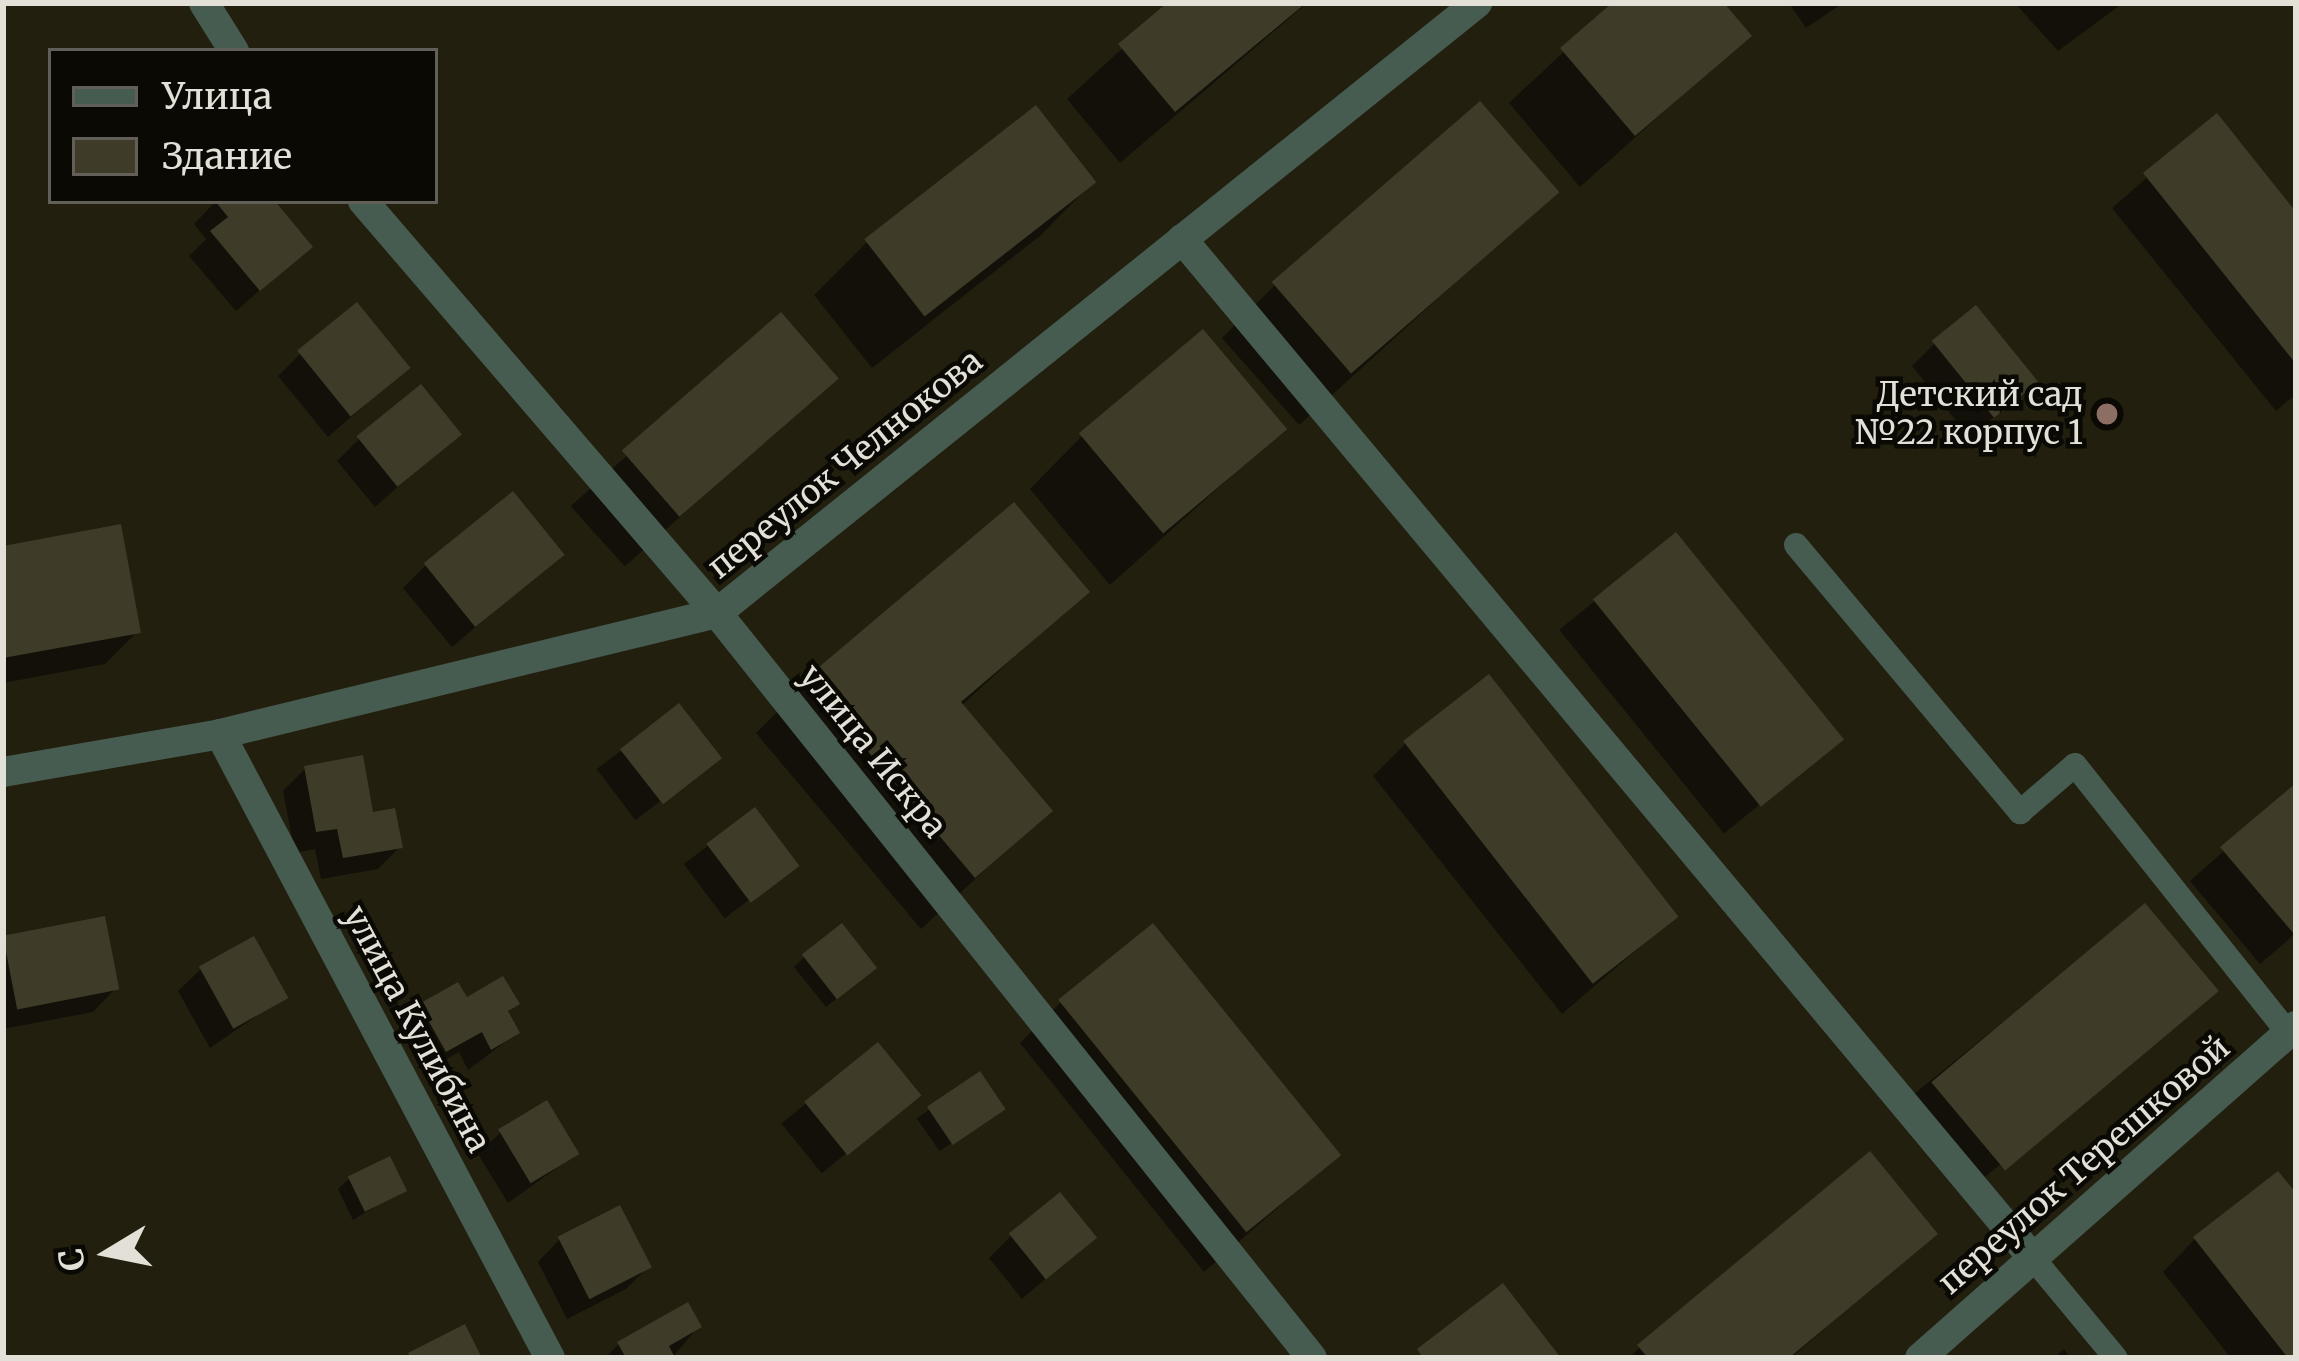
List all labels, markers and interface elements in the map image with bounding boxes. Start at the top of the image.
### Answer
legend [48,48,438,204]
text: Улица [162,74,272,119]
text: Здание [162,134,292,179]
street label: переулок Челнокова [700,341,990,587]
place label: Детский сад №22 корпус 1 [1855,375,2083,453]
marker: Детский сад №22 корпус 1 [2094,401,2120,427]
street label: улица Искра [791,657,955,845]
street label: улица Кулибина [335,899,499,1159]
street label: переулок Терешковой [1930,1028,2238,1302]
north arrow [48,1193,168,1313]
text: С [50,1245,94,1274]

